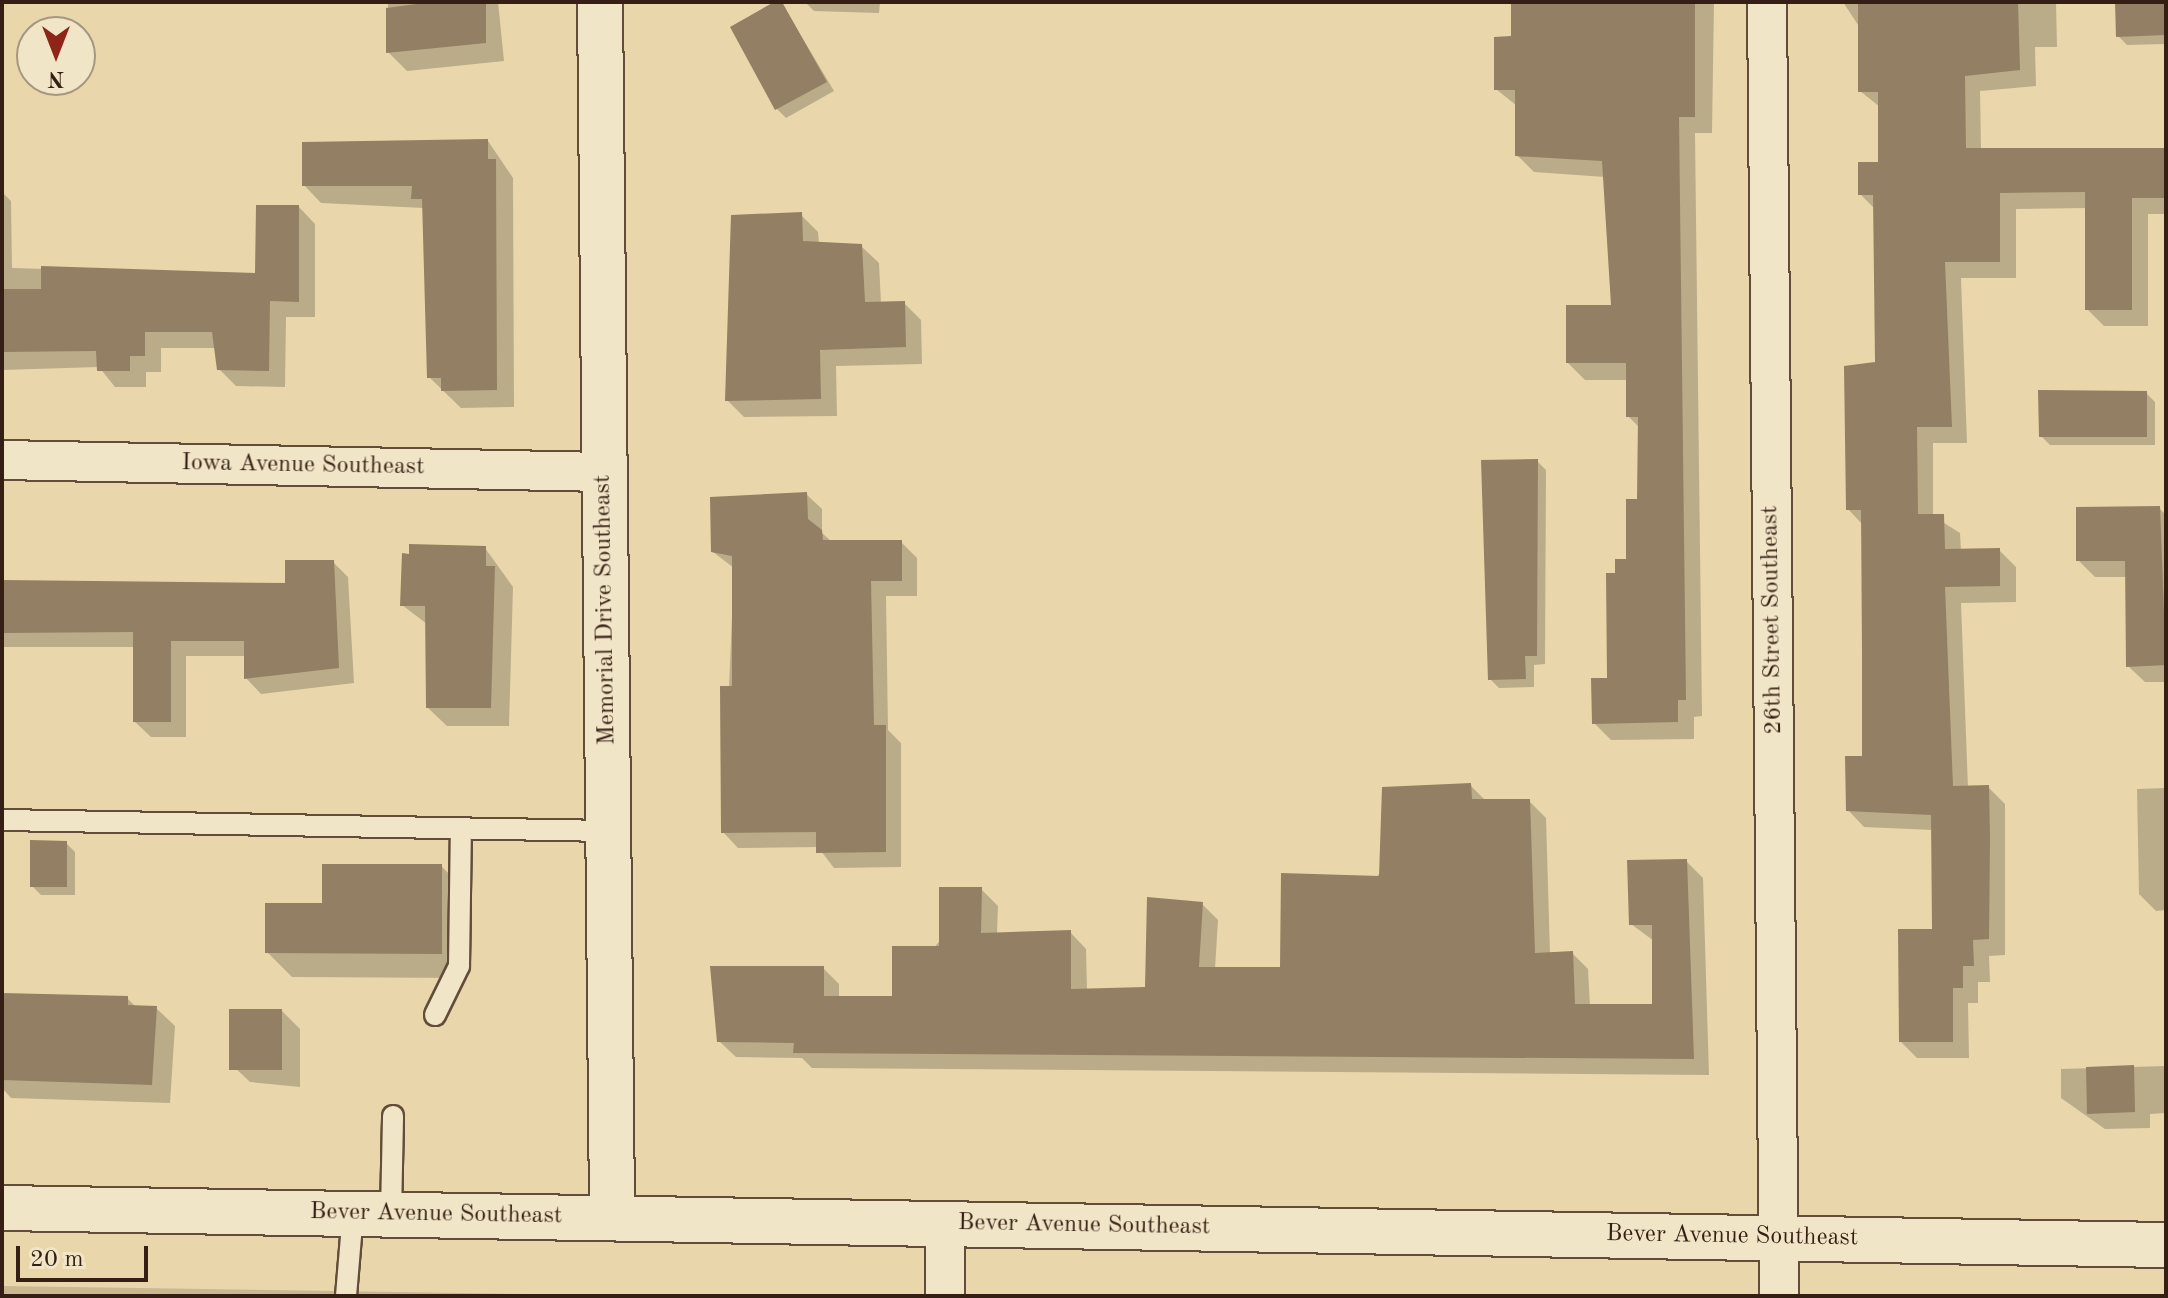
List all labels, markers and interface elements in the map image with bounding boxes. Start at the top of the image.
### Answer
north arrow [16,16,96,96]
text: N [48,67,64,89]
street label: Iowa Avenue Southeast [181,449,425,483]
street label: Memorial Drive Southeast [589,474,623,746]
street label: 26th Street Southeast [1757,505,1789,735]
street label: Bever Avenue Southeast [310,1198,562,1232]
street label: Bever Avenue Southeast [958,1209,1210,1243]
street label: Bever Avenue Southeast [1606,1220,1858,1254]
scale bar [20,1230,152,1280]
text: 20 m [30,1248,84,1272]

